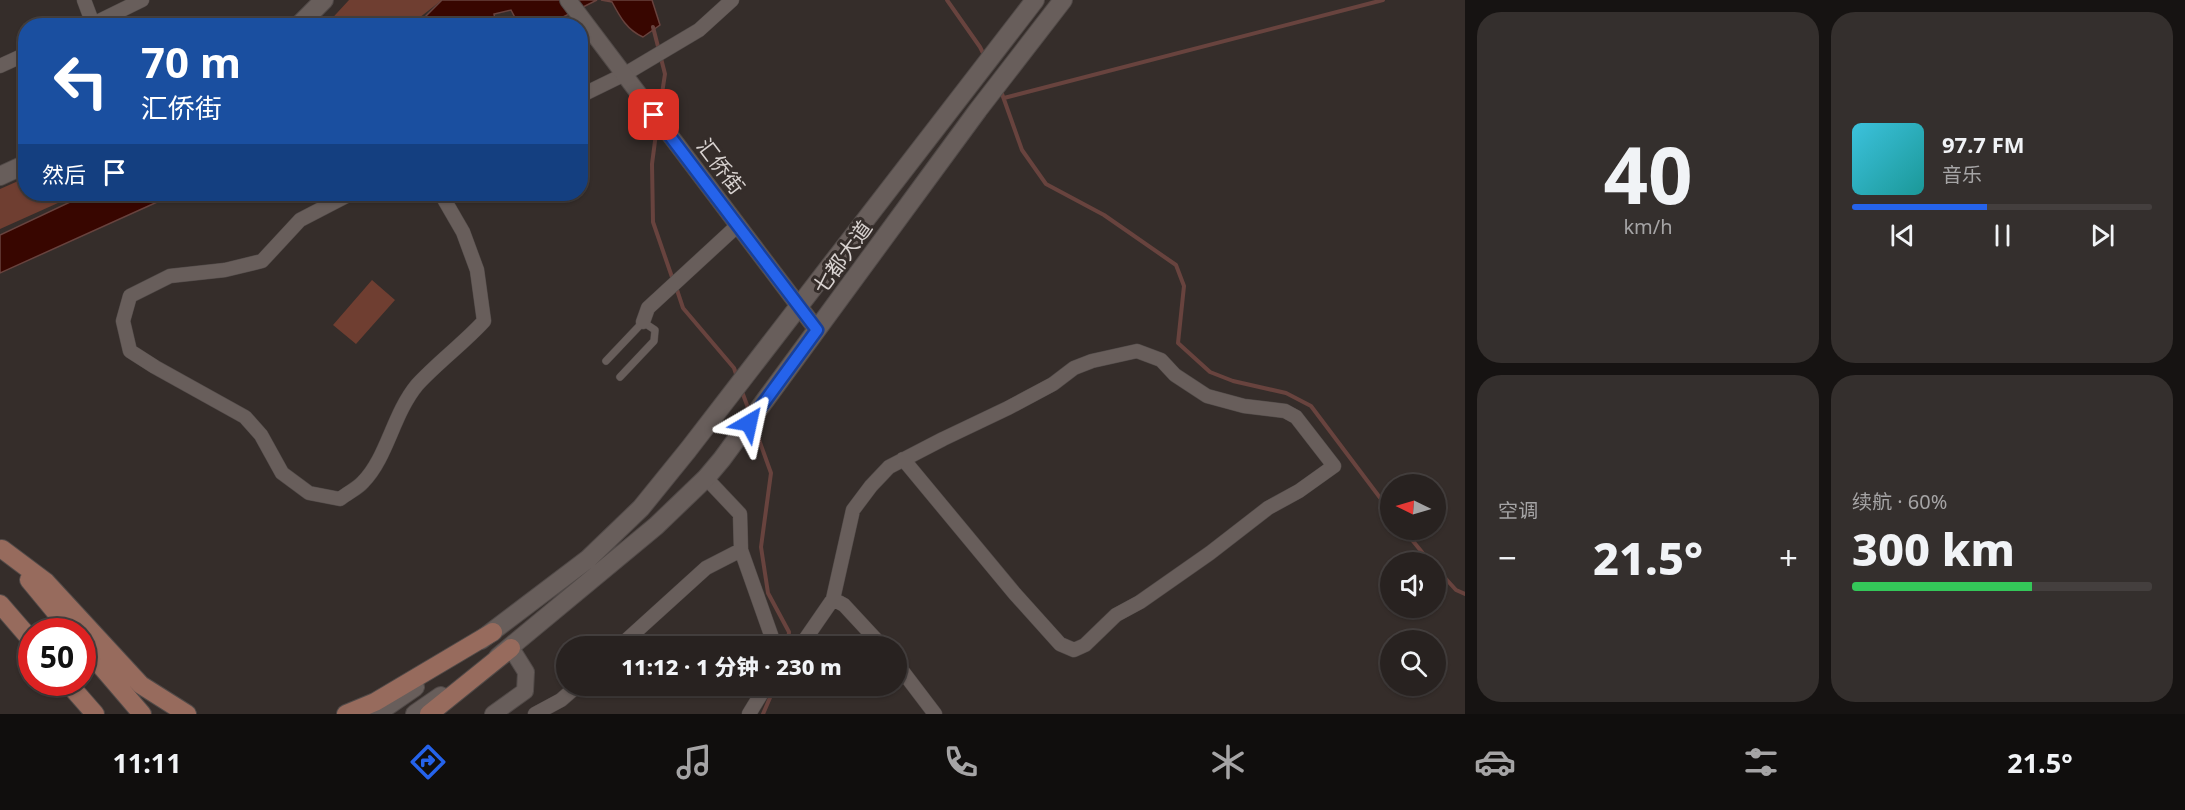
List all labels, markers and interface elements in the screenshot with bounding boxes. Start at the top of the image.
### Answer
text: 70 m [141,33,241,90]
icon: left [42,42,120,120]
text: 汇侨街 [141,89,222,126]
pin [628,89,679,140]
icon: arrive [637,98,670,131]
text: 40 [1603,121,1693,227]
text: 97.7 FM [1942,129,2024,159]
street label: 汇侨街 [691,132,751,200]
icon: arrive [98,156,131,189]
text: 然后 [42,159,86,189]
text: 音乐 [1942,161,1982,188]
text: km/h [1623,213,1673,240]
street label: 七都大道 [806,215,878,299]
icon: previous [1886,219,1919,252]
icon: pause [1986,219,2019,252]
icon: next [2086,219,2119,252]
position arrow [717,391,781,455]
north arrow [1380,474,1446,540]
map controls [1380,474,1446,696]
text: 续航 · 60% [1852,488,1947,515]
text: 空调 [1498,497,1538,524]
text: 300 km [1852,518,2015,579]
text: 21.5° [1593,527,1703,588]
text: − [1498,535,1517,580]
text: + [1779,535,1798,580]
button: sound [1380,552,1446,618]
speed limit sign: 50 [18,618,96,696]
button: search [1380,630,1446,696]
text: 11:12 · 1 分钟 · 230 m [621,651,842,681]
icon: directions [407,741,449,783]
icon: music [673,741,715,783]
icon: phone [940,741,982,783]
icon: climate [1207,741,1249,783]
icon: car [1474,741,1516,783]
icon: filters [1740,741,1782,783]
text: 11:11 [112,744,182,781]
text: 21.5° [2007,744,2073,781]

